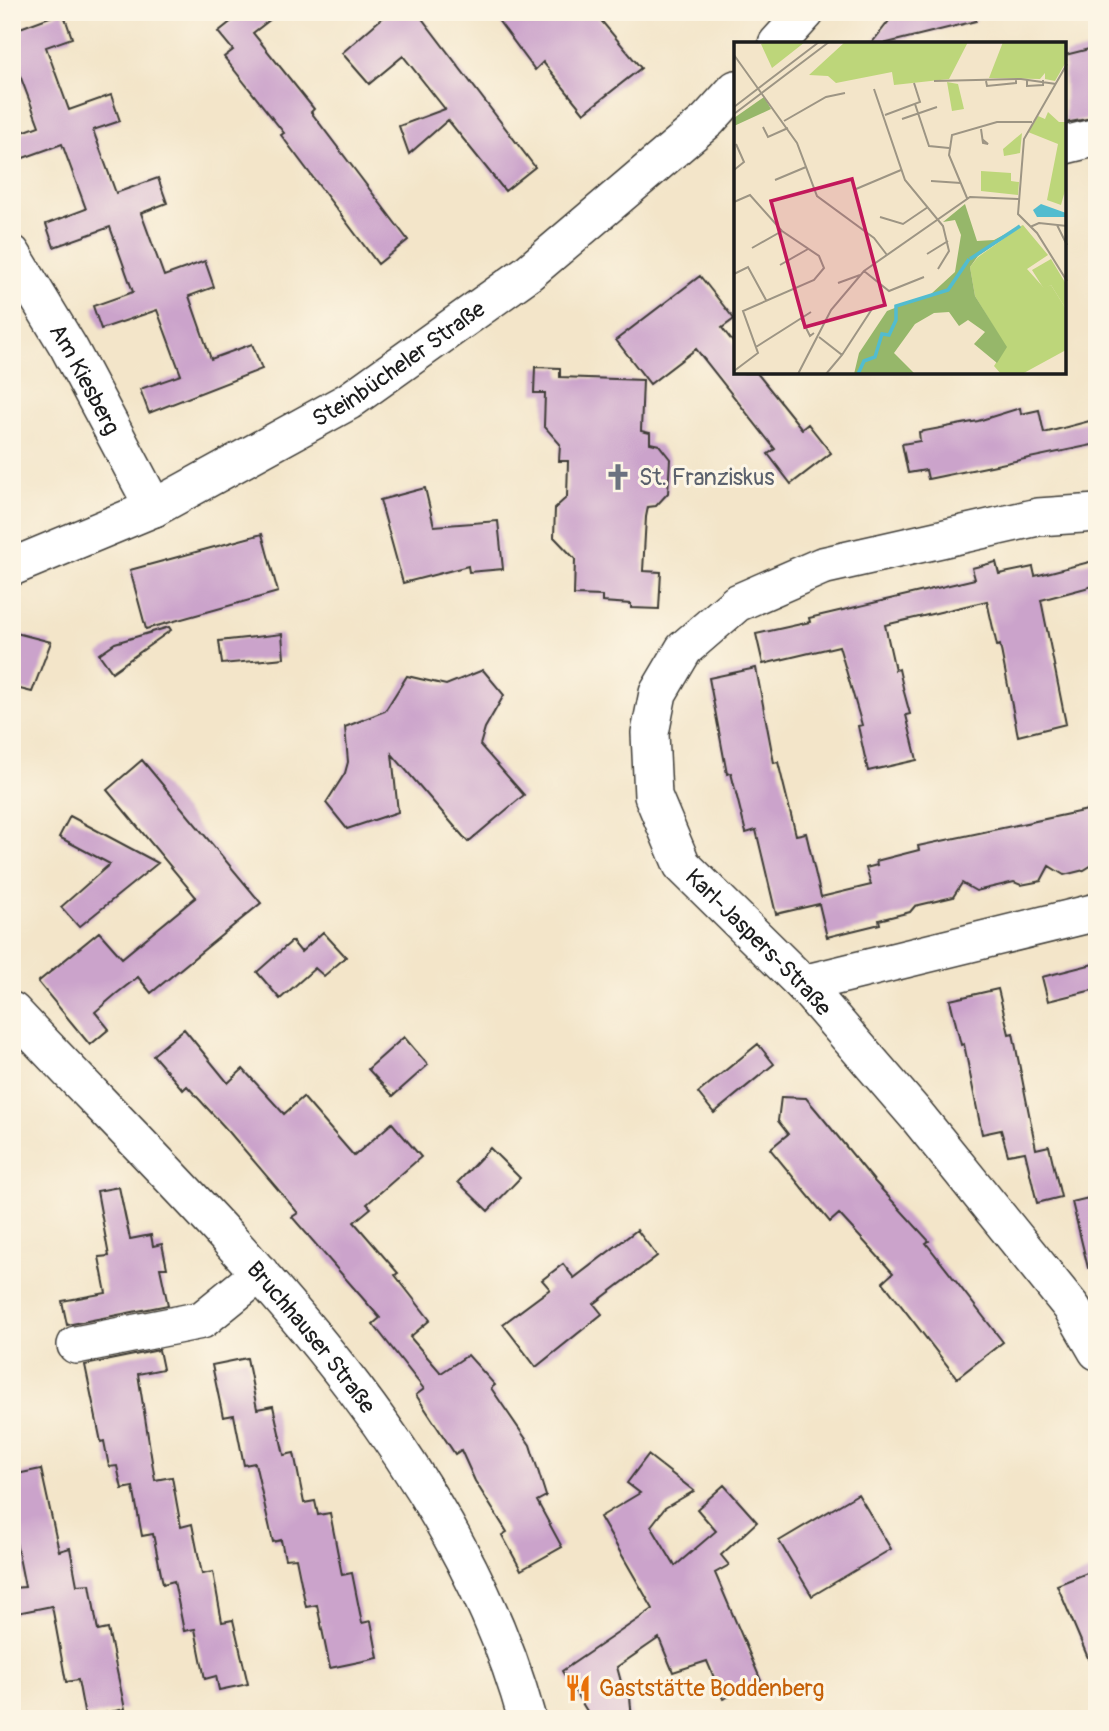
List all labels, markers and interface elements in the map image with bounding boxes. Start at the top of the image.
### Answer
inset map [734,42,1067,374]
street label: Steinbücheler Straße [307,294,491,433]
street label: Am Kiesberg [43,318,127,440]
church icon: St. Franziskus [603,462,633,492]
place label: St. Franziskus [639,463,775,492]
street label: Karl-Jaspers-Straße [679,862,839,1022]
street label: Bruchhauser Straße [241,1255,383,1419]
restaurant icon: Gaststätte Boddenberg [563,1673,593,1703]
place label: Gaststätte Boddenberg [599,1674,824,1703]

